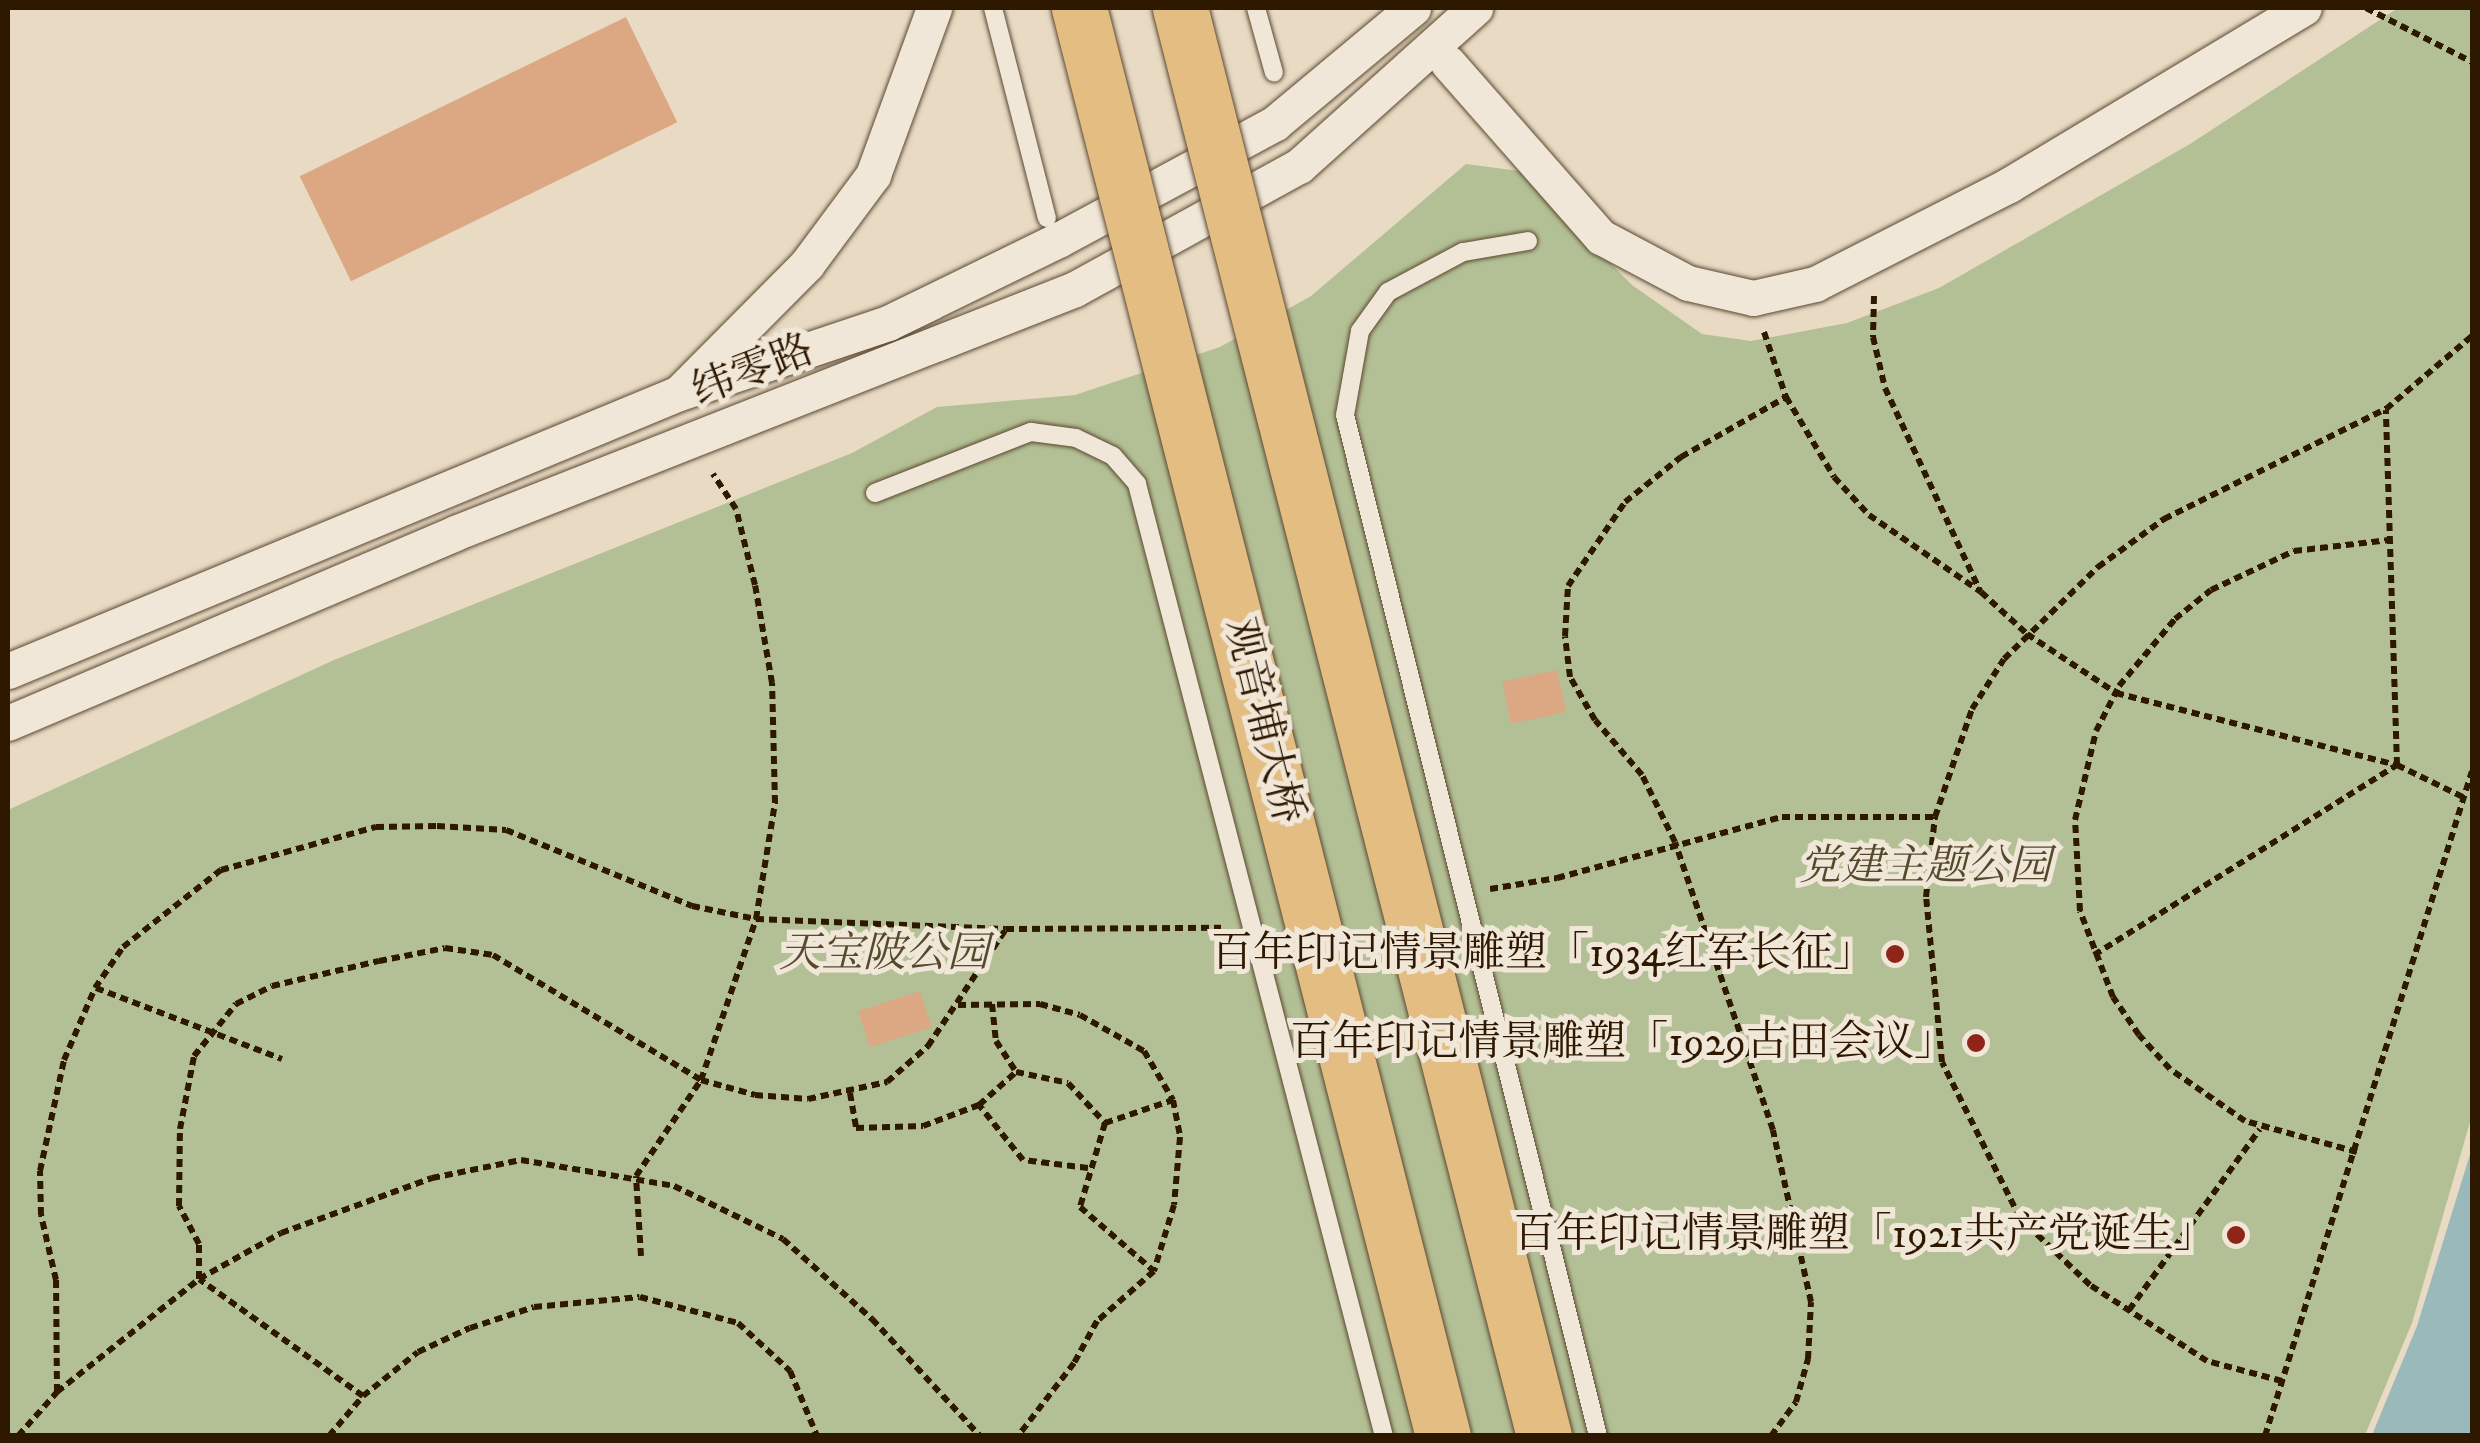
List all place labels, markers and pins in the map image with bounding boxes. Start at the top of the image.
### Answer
place label: 百年印记情景雕塑「1934红军长征」 [1211,929,1875,979]
marker: 百年印记情景雕塑「1934红军长征」 [1884,943,1906,965]
place label: 百年印记情景雕塑「1929古田会议」 [1290,1018,1956,1068]
marker: 百年印记情景雕塑「1929古田会议」 [1965,1032,1987,1054]
place label: 百年印记情景雕塑「1921共产党诞生」 [1514,1210,2216,1260]
marker: 百年印记情景雕塑「1921共产党诞生」 [2225,1224,2247,1246]

